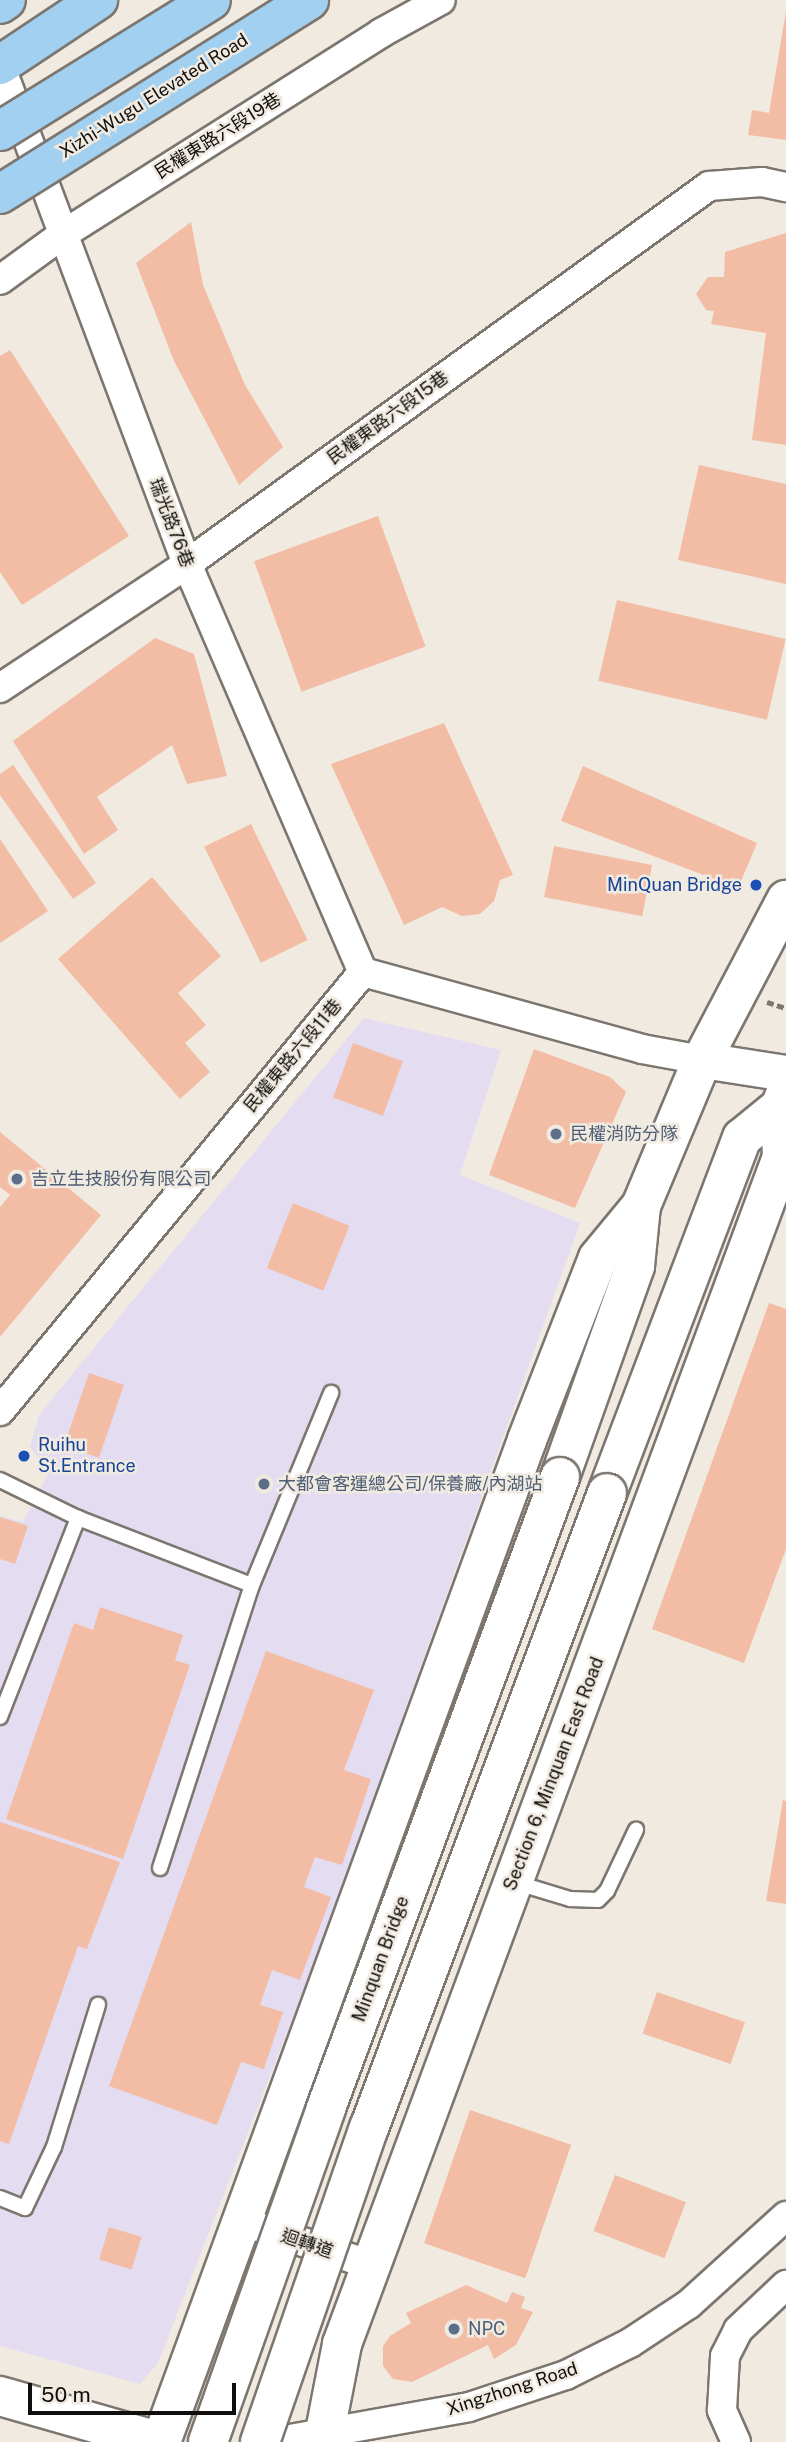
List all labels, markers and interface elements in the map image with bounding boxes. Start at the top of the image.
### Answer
street label: Xizhi-Wugu Elevated Road [56,29,252,163]
street label: 民權東路六段19巷 [151,89,285,183]
street label: 民權東路六段15巷 [323,367,453,469]
street label: 瑞光路76巷 [144,475,198,571]
place label: MinQuan Bridge [607,874,742,896]
marker: MinQuan Bridge [748,877,764,893]
street label: 民權東路六段11巷 [240,995,346,1117]
place label: 民權消防分隊 [570,1123,678,1145]
marker: 民權消防分隊 [548,1126,564,1142]
place label: 吉立生技股份有限公司 [31,1168,211,1190]
marker: 吉立生技股份有限公司 [9,1171,25,1187]
place label: Ruihu St.Entrance [38,1435,136,1478]
marker: Ruihu St.Entrance [16,1448,32,1464]
place label: 大都會客運總公司/保養廠/內湖站 [278,1473,543,1495]
marker: 大都會客運總公司/保養廠/內湖站 [256,1476,272,1492]
street label: Section 6, Minquan East Road [499,1654,609,1894]
street label: Minquan Bridge [348,1893,414,2025]
street label: 迴轉道 [278,2225,336,2263]
place label: NPC [468,2318,505,2340]
marker: NPC [446,2321,462,2337]
street label: Xingzhong Road [444,2358,580,2420]
scale bar [32,2368,240,2412]
text: 50 m [41,2382,91,2407]

